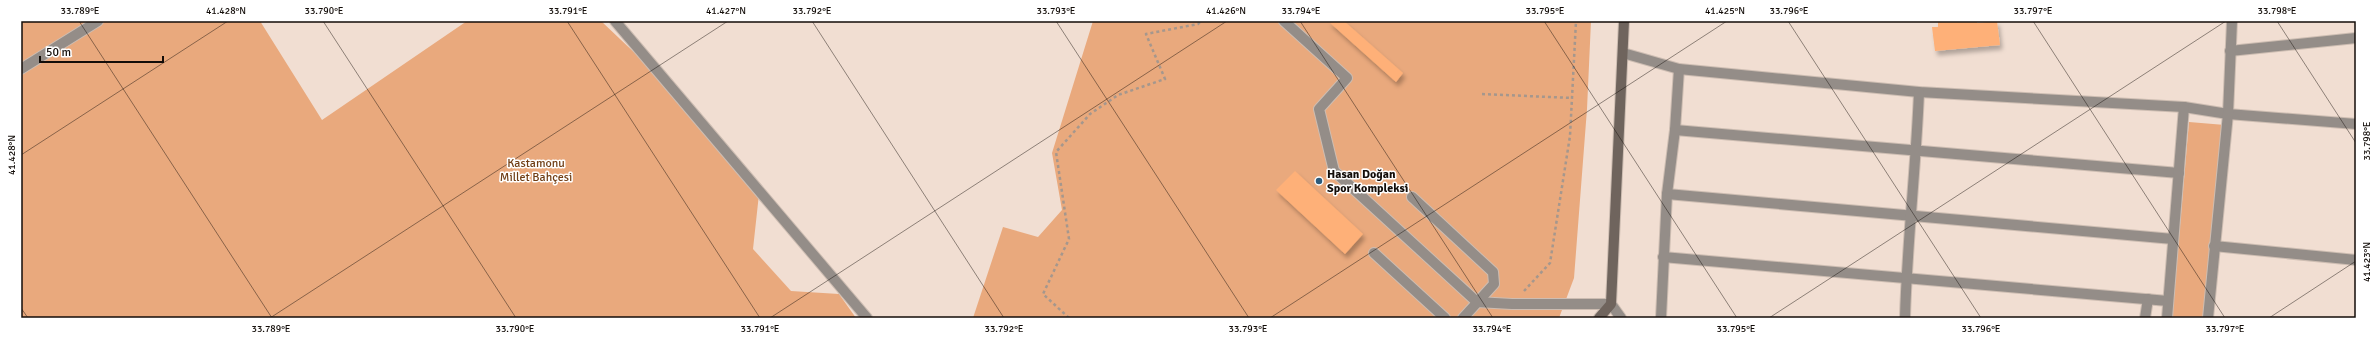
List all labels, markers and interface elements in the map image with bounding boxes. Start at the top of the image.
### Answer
text: 33.789°E [61,5,100,17]
text: 41.428°N [206,5,246,17]
text: 33.790°E [305,5,344,17]
text: 33.791°E [549,5,588,17]
text: 41.427°N [706,5,746,17]
text: 33.792°E [793,5,832,17]
text: 33.793°E [1037,5,1076,17]
text: 41.426°N [1206,5,1246,17]
text: 33.794°E [1282,5,1321,17]
text: 33.795°E [1526,5,1565,17]
text: 41.425°N [1705,5,1745,17]
text: 33.796°E [1770,5,1809,17]
text: 33.797°E [2014,5,2053,17]
text: 33.798°E [2258,5,2297,17]
scale bar [40,38,163,64]
text: 50 m [46,45,71,60]
text: 33.798°E [2361,121,2373,161]
text: 41.428°N [6,135,18,175]
park label: Kastamonu Millet Bahçesi [500,156,572,185]
place label: Hasan Doğan Spor Kompleksi [1327,167,1408,196]
marker: Hasan Doğan Spor Kompleksi [1314,176,1324,186]
text: 41.423°N [2361,242,2373,282]
text: 33.789°E [252,323,291,335]
text: 33.790°E [496,323,535,335]
text: 33.791°E [741,323,780,335]
text: 33.792°E [985,323,1024,335]
text: 33.793°E [1229,323,1268,335]
text: 33.794°E [1473,323,1512,335]
text: 33.795°E [1717,323,1756,335]
text: 33.796°E [1962,323,2001,335]
text: 33.797°E [2206,323,2245,335]

